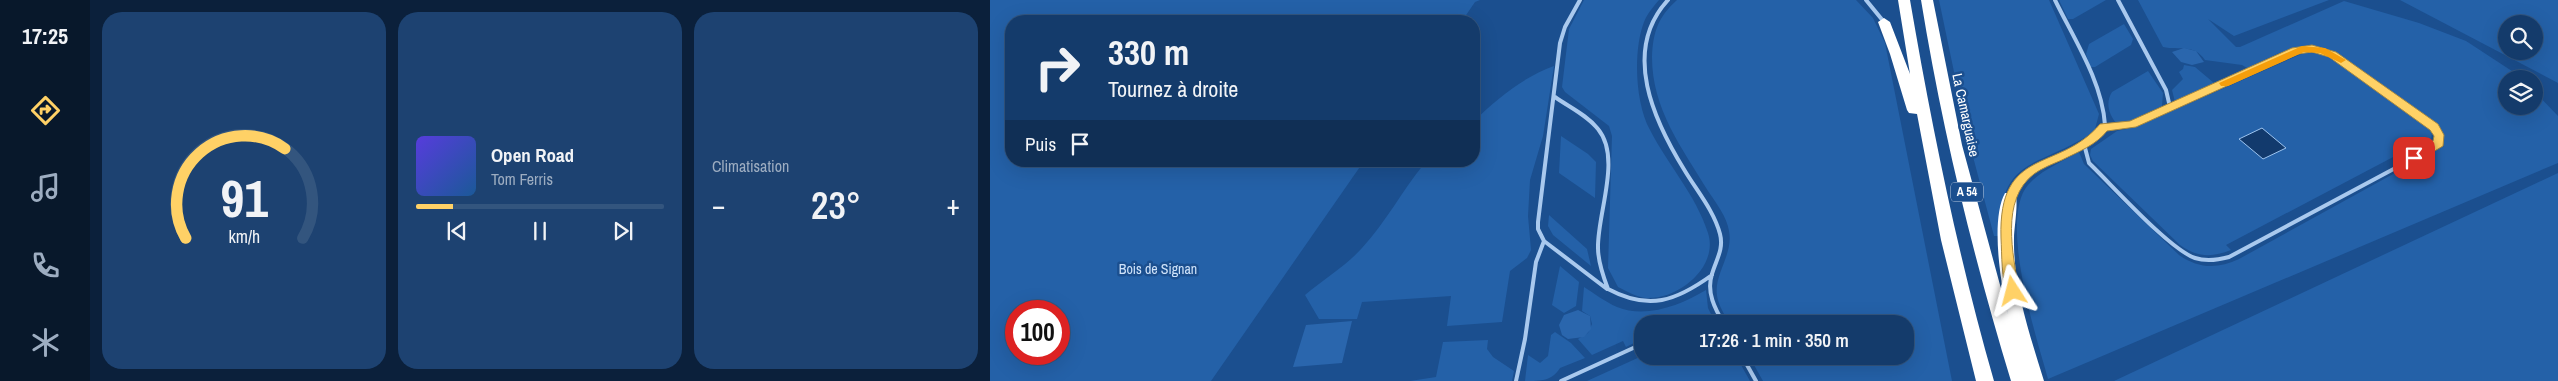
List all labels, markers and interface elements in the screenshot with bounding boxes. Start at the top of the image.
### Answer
map controls [2498,15,2543,115]
button: search [2498,15,2543,60]
text: 17:25 [22,21,68,51]
text: 330 m [1108,29,1189,76]
icon: right [1025,35,1090,100]
button: layers [2498,70,2543,115]
street label: La Camarguaise [1948,72,1984,158]
text: Tournez à droite [1108,74,1238,104]
icon: directions [28,93,63,128]
icon: arrive [1066,130,1094,158]
text: Puis [1025,131,1056,157]
pin [2393,137,2435,179]
text: Open Road [491,142,574,168]
icon: arrive [2400,144,2428,172]
text: Climatisation [712,155,789,177]
text: 91 [220,163,268,233]
text: Tom Ferris [491,168,553,190]
icon: music [28,170,63,205]
text: 23° [811,180,861,231]
road number: A 54 [1951,182,1983,202]
text: − [712,186,725,224]
text: + [947,186,960,224]
icon: previous [443,217,471,245]
icon: pause [526,217,554,245]
icon: next [609,217,637,245]
text: km/h [228,225,260,249]
icon: phone [28,248,63,283]
park label: Bois de Signan [1119,260,1197,278]
position arrow [1986,264,2038,316]
speed limit sign: 100 [1005,300,1070,365]
icon: climate [28,325,63,360]
text: 17:26 · 1 min · 350 m [1699,327,1849,353]

